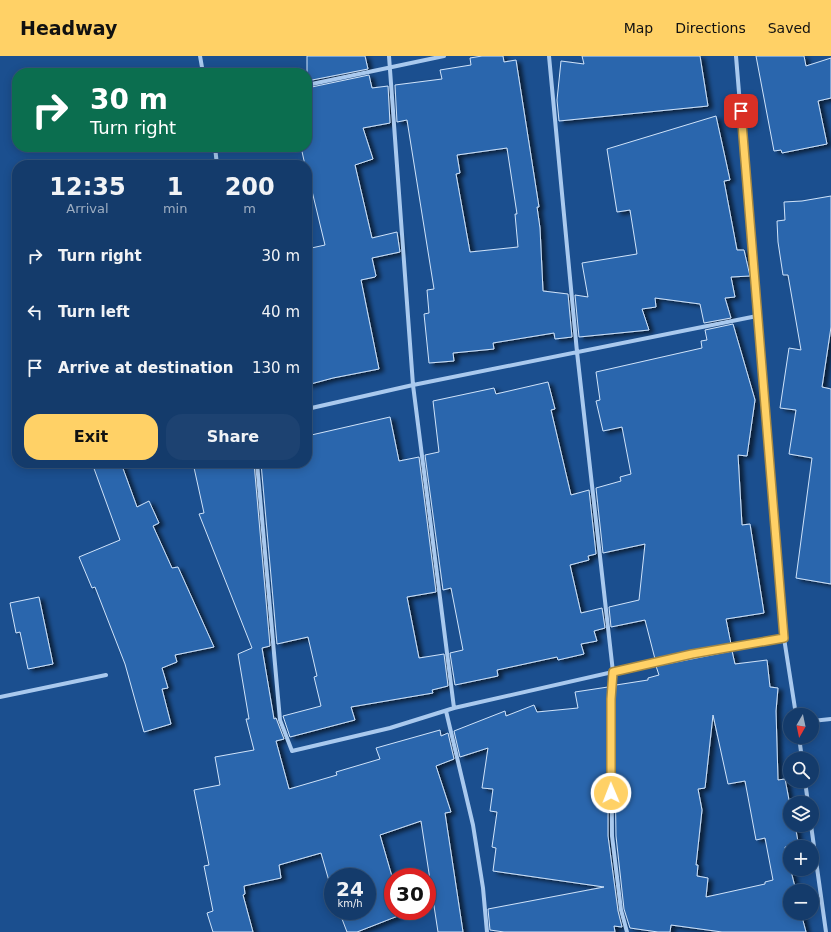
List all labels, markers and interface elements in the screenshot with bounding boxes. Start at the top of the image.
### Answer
text: Headway [20,17,117,39]
text: Map [624,20,653,36]
text: Directions [675,20,746,36]
text: Saved [768,20,811,36]
text: 30 m [90,83,168,116]
icon: right [24,84,76,136]
pin [724,94,758,128]
icon: arrive [730,100,752,122]
text: Turn right [90,117,176,138]
text: 12:35 [49,173,126,201]
text: 1 [167,173,183,201]
text: 200 [225,173,275,201]
text: Arrival [66,201,109,216]
text: min [163,201,187,216]
text: m [243,201,256,216]
icon: right [24,245,46,267]
text: Turn right [58,247,142,265]
text: 30 m [262,247,300,265]
icon: left [24,301,46,323]
text: Turn left [58,303,130,321]
text: 40 m [262,303,300,321]
icon: arrive [24,357,46,379]
text: Arrive at destination [58,359,233,377]
text: 130 m [252,359,300,377]
button: Exit [24,414,158,460]
button: Share [166,414,300,460]
north arrow [783,708,819,744]
map controls [783,708,819,920]
button: search [783,752,819,788]
position arrow [590,772,632,814]
button: layers [783,796,819,832]
button: + [783,840,819,876]
speed limit sign: 30 [384,868,436,920]
text: 24 [336,877,364,901]
button: − [783,884,819,920]
text: km/h [337,898,363,909]

